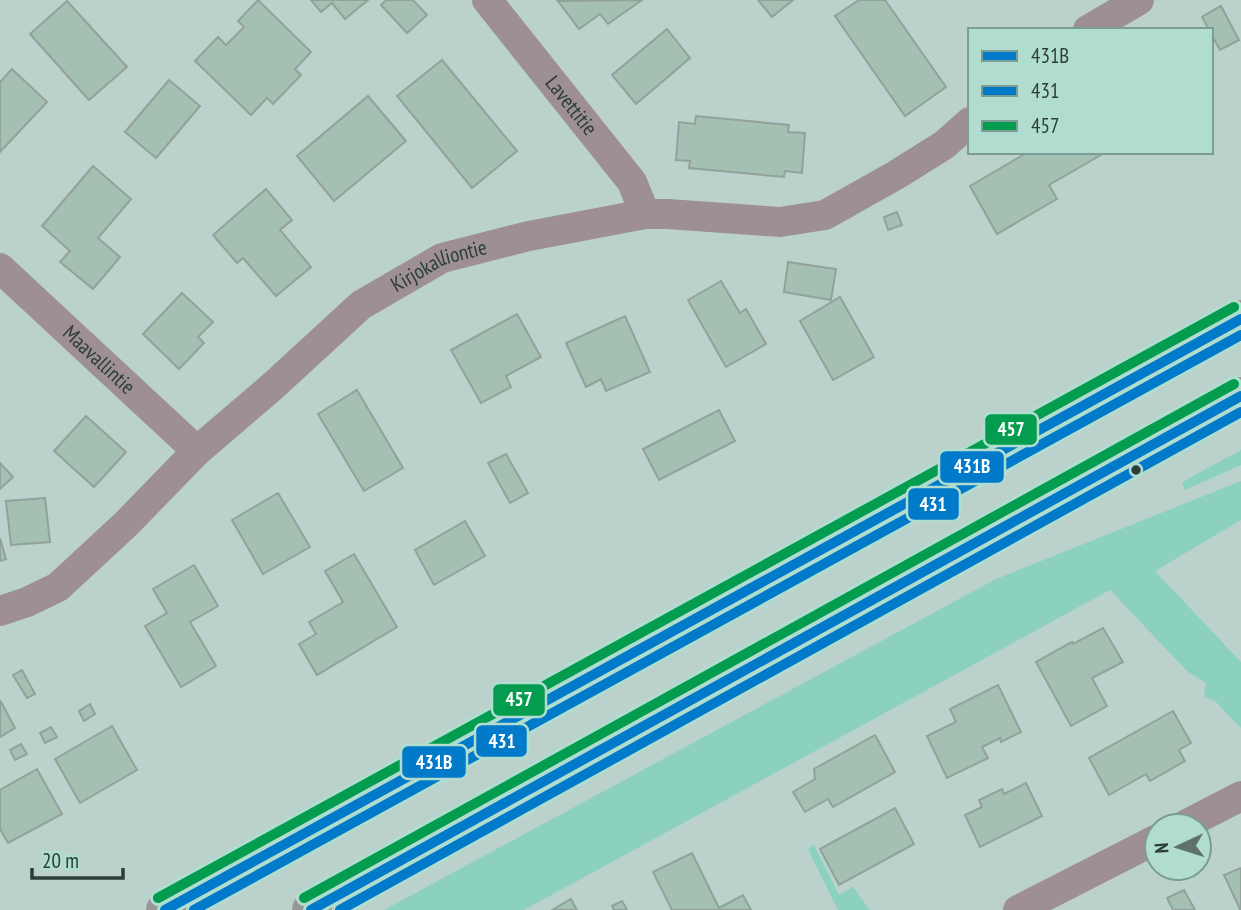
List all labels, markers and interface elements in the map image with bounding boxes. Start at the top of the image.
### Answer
legend [968,28,1213,154]
text: 431B [1031,42,1069,69]
street label: Lavettitie [540,70,604,141]
text: 431 [1031,77,1059,104]
text: 457 [1031,112,1059,139]
street label: Kirjokalliontie [386,233,489,298]
street label: Maavallintie [57,319,141,400]
line badge: 457 [984,413,1038,446]
text: 457 [997,417,1025,441]
line badge: 431B [939,450,1005,484]
text: 431B [954,454,990,478]
unlabelled marker [1129,463,1143,477]
line badge: 431 [907,487,960,521]
text: 431 [919,492,947,516]
line badge: 457 [492,683,546,717]
text: 457 [505,687,533,711]
line badge: 431 [475,724,528,758]
text: 431 [488,729,516,753]
line badge: 431B [401,745,467,779]
text: 431B [416,750,452,774]
north arrow [1143,812,1213,882]
scale bar [32,836,122,880]
text: N [1149,842,1173,854]
text: 20 m [42,847,79,874]

